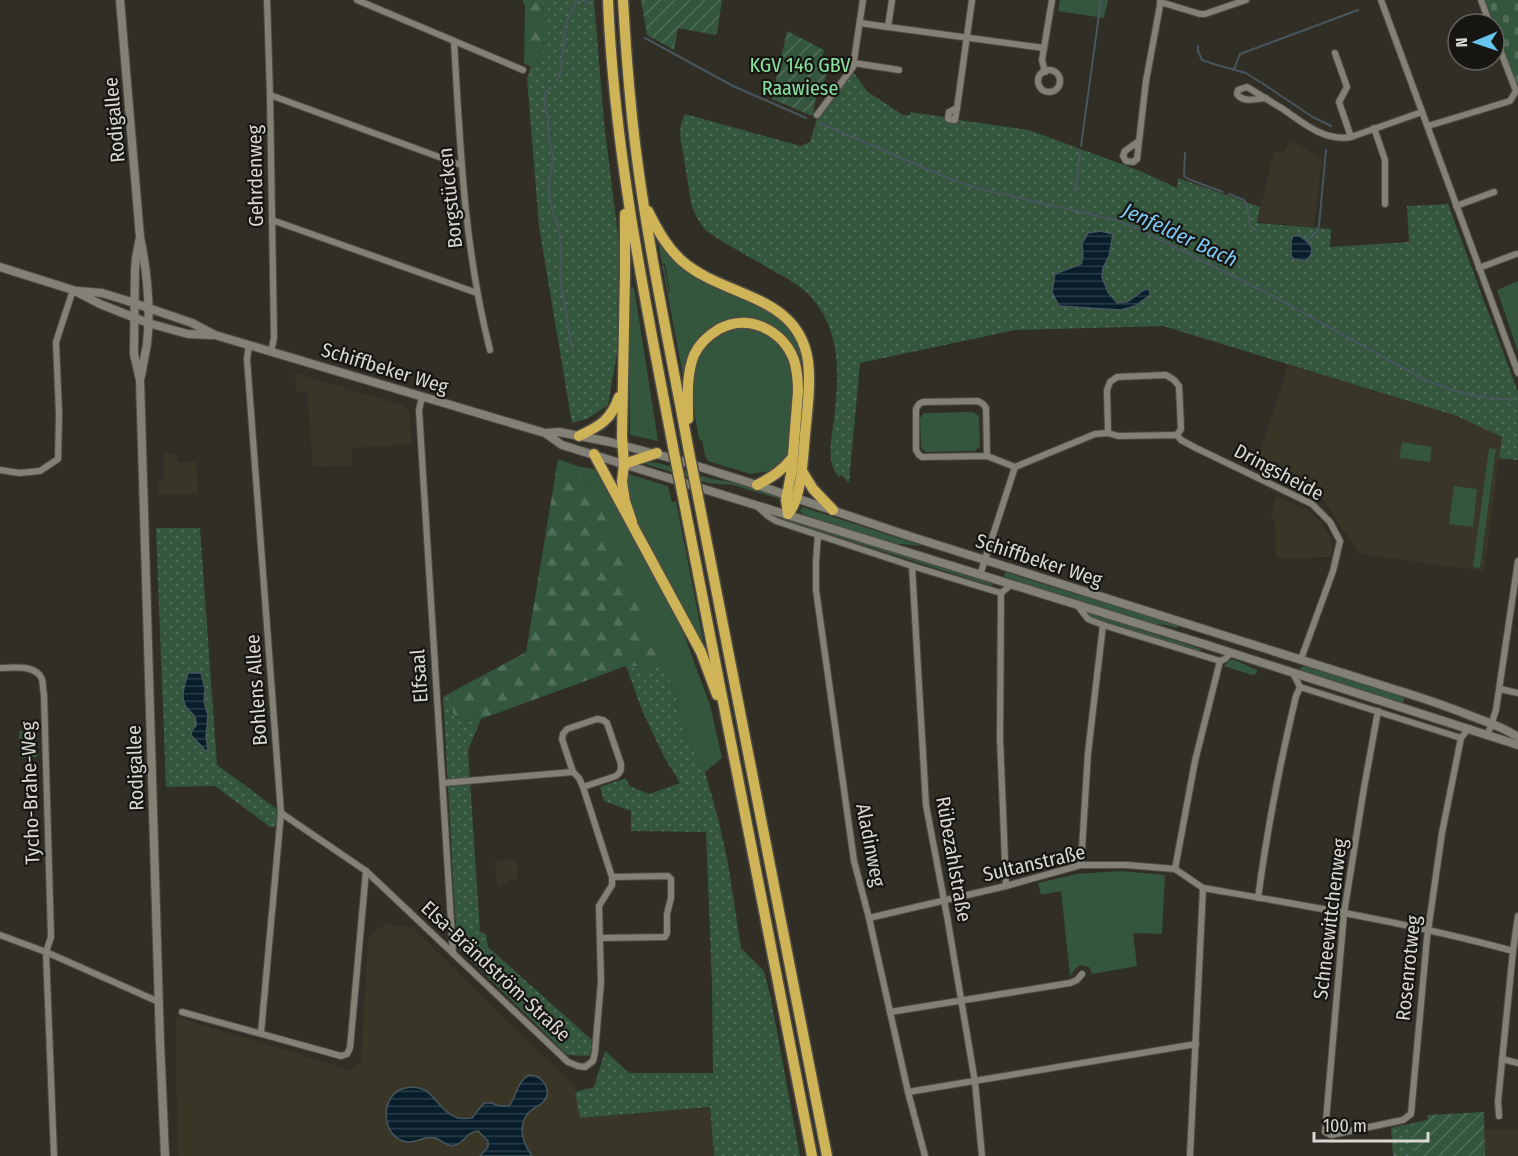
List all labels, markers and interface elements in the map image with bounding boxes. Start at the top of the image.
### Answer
north arrow [1446,12,1506,72]
text: N [1452,37,1471,48]
park label: KGV 146 GBV Raawiese [749,53,851,100]
street label: Rodigallee [98,76,130,164]
street label: Gehrdenweg [242,124,268,227]
street label: Borgstücken [433,146,467,250]
water label: Jenfelder Bach [1118,197,1242,273]
street label: Schiffbeker Weg [319,337,452,399]
street label: Dringsheide [1230,438,1328,506]
street label: Schiffbeker Weg [973,528,1106,592]
street label: Bohlens Allee [240,634,272,746]
street label: Elfsaal [405,648,433,704]
street label: Tycho-Brahe-Weg [15,720,44,865]
street label: Rodigallee [122,725,148,811]
street label: Rübezahlstraße [931,794,977,924]
street label: Aladinweg [851,801,891,889]
street label: Schneewittchenweg [1308,836,1352,1001]
street label: Sultanstraße [981,840,1087,886]
street label: Elsa-Brändström-Straße [416,896,576,1046]
street label: Rosenrotweg [1391,913,1426,1022]
scale bar [1314,1105,1428,1143]
text: 100 m [1323,1115,1367,1137]

